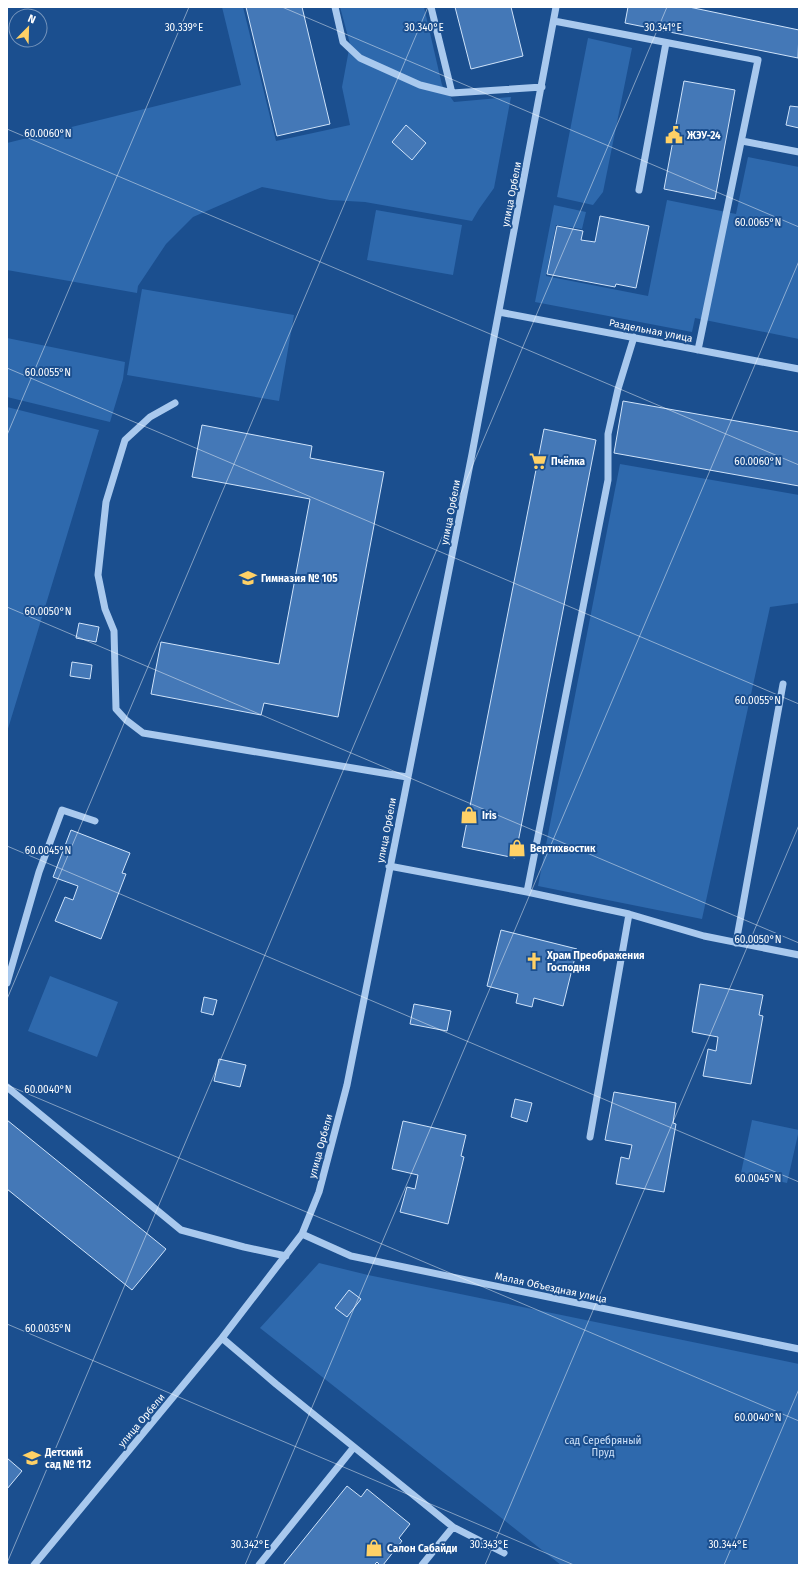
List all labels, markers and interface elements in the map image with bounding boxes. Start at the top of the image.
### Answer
north arrow [8,8,48,48]
text: N [26,12,38,27]
text: 30.339°E [165,22,203,34]
text: 30.340°E [404,22,444,34]
text: 30.341°E [644,22,682,34]
public building icon: ЖЭУ-24 [664,125,684,145]
text: 60.0060°N [24,128,72,140]
place label: ЖЭУ-24 [686,130,721,142]
street label: улица Орбели [500,161,524,228]
text: 60.0065°N [735,217,781,229]
street label: Раздельная улица [608,317,694,345]
text: 60.0055°N [25,367,71,379]
supermarket icon: Пчёлка [528,451,548,471]
place label: Пчёлка [551,456,586,468]
text: 60.0060°N [734,456,782,468]
street label: улица Орбели [439,479,463,546]
school or university icon: Гимназия № 105 [238,568,258,588]
place label: Гимназия № 105 [261,573,338,585]
text: 60.0050°N [25,606,72,618]
text: 60.0055°N [735,695,781,707]
street label: улица Орбели [375,797,399,864]
shop icon: Iris [459,805,479,825]
place label: Iris [482,810,497,822]
shop icon: Вертихвостик [507,838,527,858]
place label: Вертихвостик [530,843,596,855]
text: 60.0045°N [25,845,71,857]
text: 60.0050°N [735,934,782,946]
place label: Храм Преображения Господня [546,950,645,974]
church icon: Храм Преображения Господня [524,951,544,971]
text: 60.0040°N [24,1084,72,1096]
street label: улица Орбели [307,1113,335,1180]
text: 60.0045°N [735,1173,781,1185]
street label: Малая Объездная улица [494,1270,608,1306]
text: 60.0035°N [25,1323,71,1335]
street label: улица Орбели [116,1391,168,1450]
text: 60.0040°N [734,1412,782,1424]
park label: сад Серебряный Пруд [565,1435,642,1459]
place label: Детский сад № 112 [44,1447,91,1471]
school or university icon: Детский сад № 112 [22,1448,42,1468]
shop icon: Салон Сабайди [364,1538,384,1558]
text: 30.342°E [231,1539,269,1551]
text: 30.343°E [470,1539,508,1551]
text: 30.344°E [708,1539,748,1551]
place label: Салон Сабайди [387,1543,458,1555]

